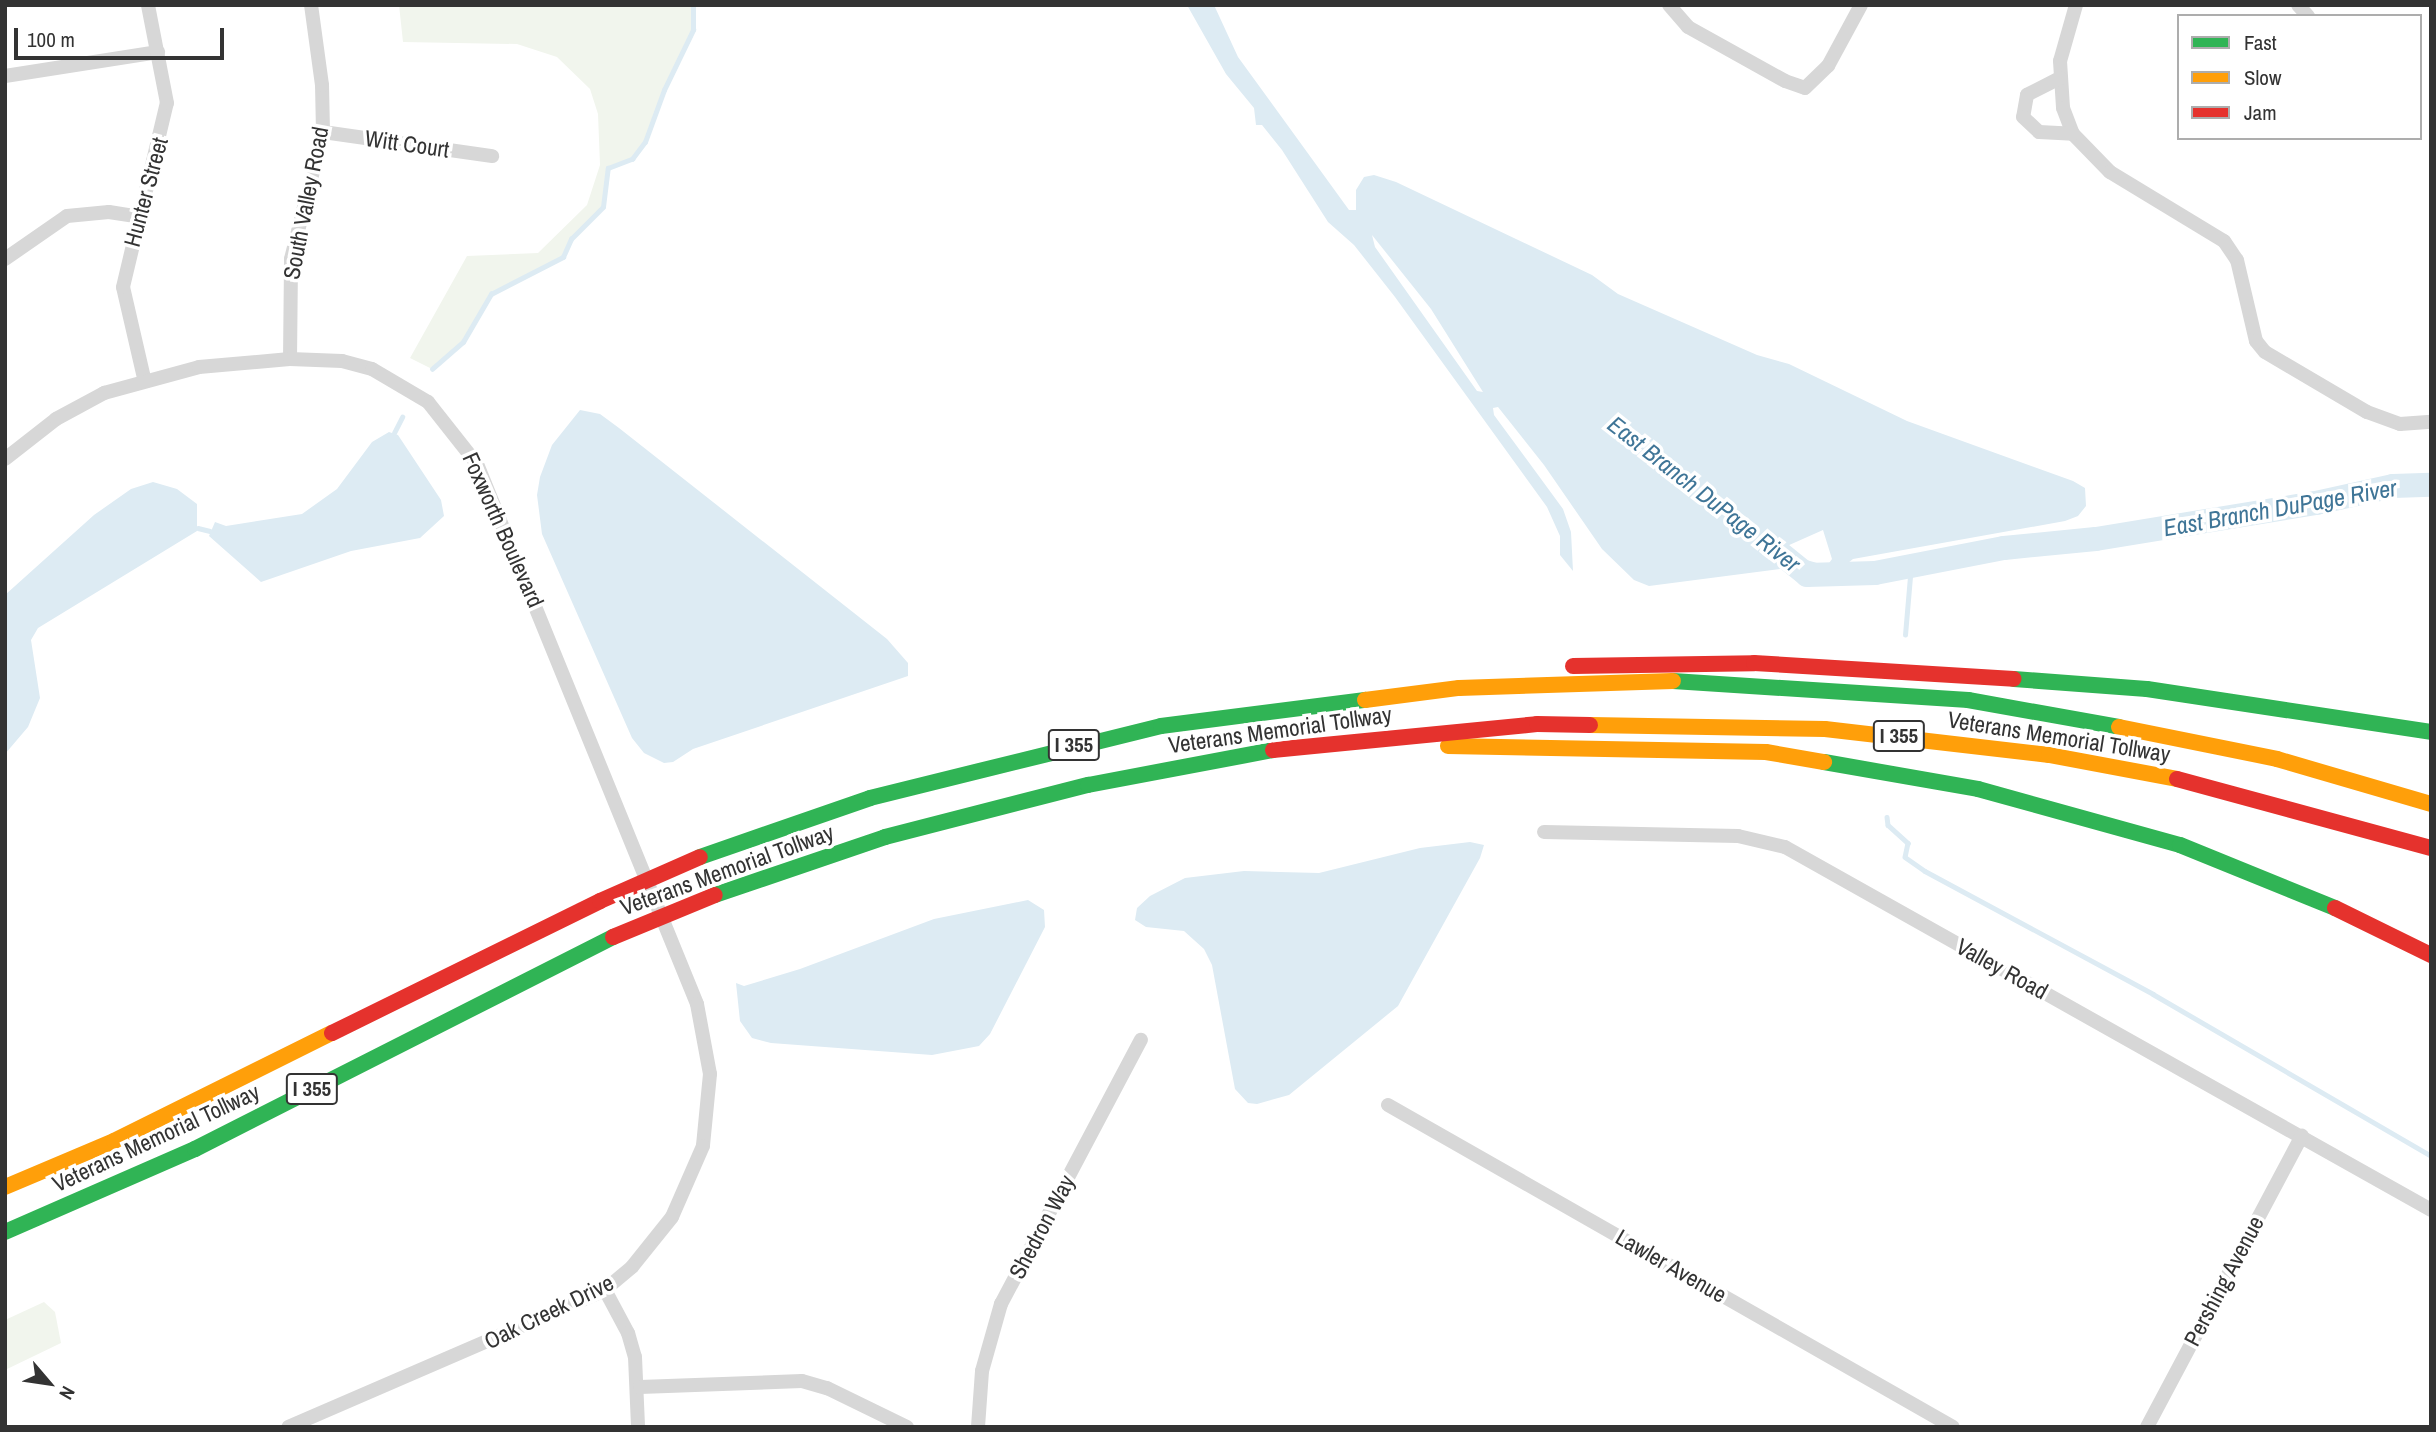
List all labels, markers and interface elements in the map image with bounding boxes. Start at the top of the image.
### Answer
scale bar [18,14,228,58]
legend [2177,14,2422,140]
text: 100 m [27,25,75,54]
text: Fast [2244,28,2277,57]
text: Slow [2244,63,2281,92]
text: Jam [2244,98,2277,127]
street label: South Valley Road [278,124,334,282]
street label: Witt Court [363,124,451,164]
street label: Hunter Street [118,134,174,250]
water label: East Branch DuPage River [1602,410,1806,578]
street label: Foxworth Boulevard [456,448,550,612]
water label: East Branch DuPage River [2161,473,2399,543]
street label: Veterans Memorial Tollway [1166,701,1394,759]
street label: Veterans Memorial Tollway [1946,706,2172,768]
road number: I 355 [1873,718,1925,754]
road number: I 355 [1048,728,1100,762]
street label: Veterans Memorial Tollway [616,818,838,922]
street label: Valley Road [1951,933,2053,1005]
road number: I 355 [286,1072,338,1106]
street label: Veterans Memorial Tollway [48,1078,264,1198]
street label: Shedron Way [1003,1170,1081,1284]
street label: Pershing Avenue [2178,1211,2270,1351]
street label: Lawler Avenue [1610,1223,1732,1309]
street label: Oak Creek Drive [480,1269,618,1355]
north arrow [14,1348,84,1418]
text: N [53,1382,81,1404]

